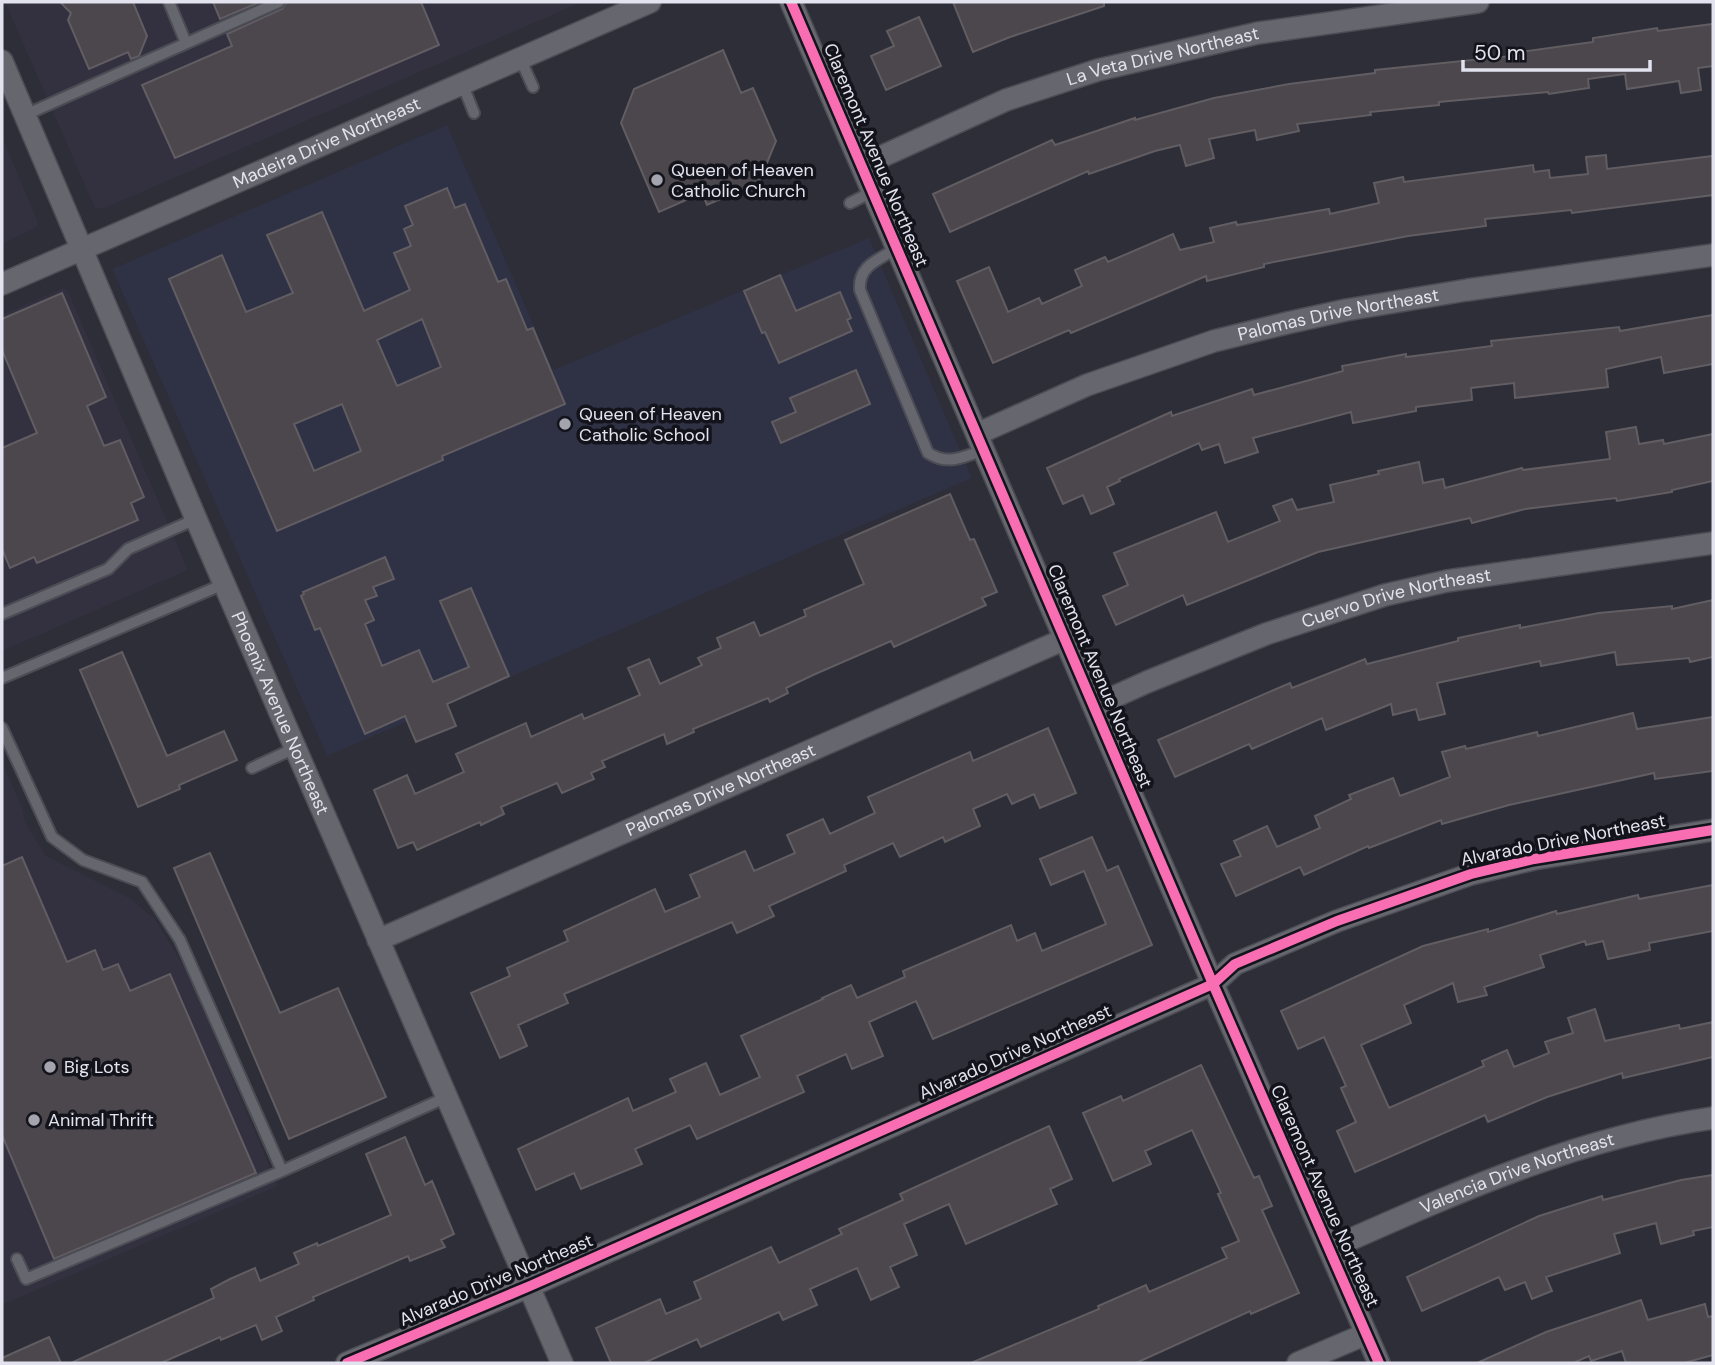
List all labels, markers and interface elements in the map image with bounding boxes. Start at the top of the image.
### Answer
street label: La Veta Drive Northeast [1064,21,1261,91]
scale bar [1463,28,1650,72]
street label: Claremont Avenue Northeast [818,39,934,271]
text: 50 m [1474,39,1525,67]
street label: Madeira Drive Northeast [229,91,424,194]
place label: Queen of Heaven Catholic Church [671,158,814,203]
marker: Queen of Heaven Catholic Church [649,172,665,188]
street label: Palomas Drive Northeast [1235,283,1441,347]
place label: Queen of Heaven Catholic School [579,402,722,447]
marker: Queen of Heaven Catholic School [557,416,573,432]
street label: Claremont Avenue Northeast [1042,560,1158,792]
street label: Cuervo Drive Northeast [1298,563,1493,634]
street label: Phoenix Avenue Northeast [226,608,335,818]
street label: Palomas Drive Northeast [622,738,819,842]
street label: Alvarado Drive Northeast [1458,808,1668,872]
street label: Alvarado Drive Northeast [915,999,1115,1105]
place label: Big Lots [64,1055,130,1079]
marker: Big Lots [42,1059,58,1075]
street label: Claremont Avenue Northeast [1265,1081,1385,1311]
place label: Animal Thrift [48,1108,154,1132]
marker: Animal Thrift [26,1112,42,1128]
street label: Valencia Drive Northeast [1416,1127,1617,1220]
street label: Alvarado Drive Northeast [395,1228,597,1332]

